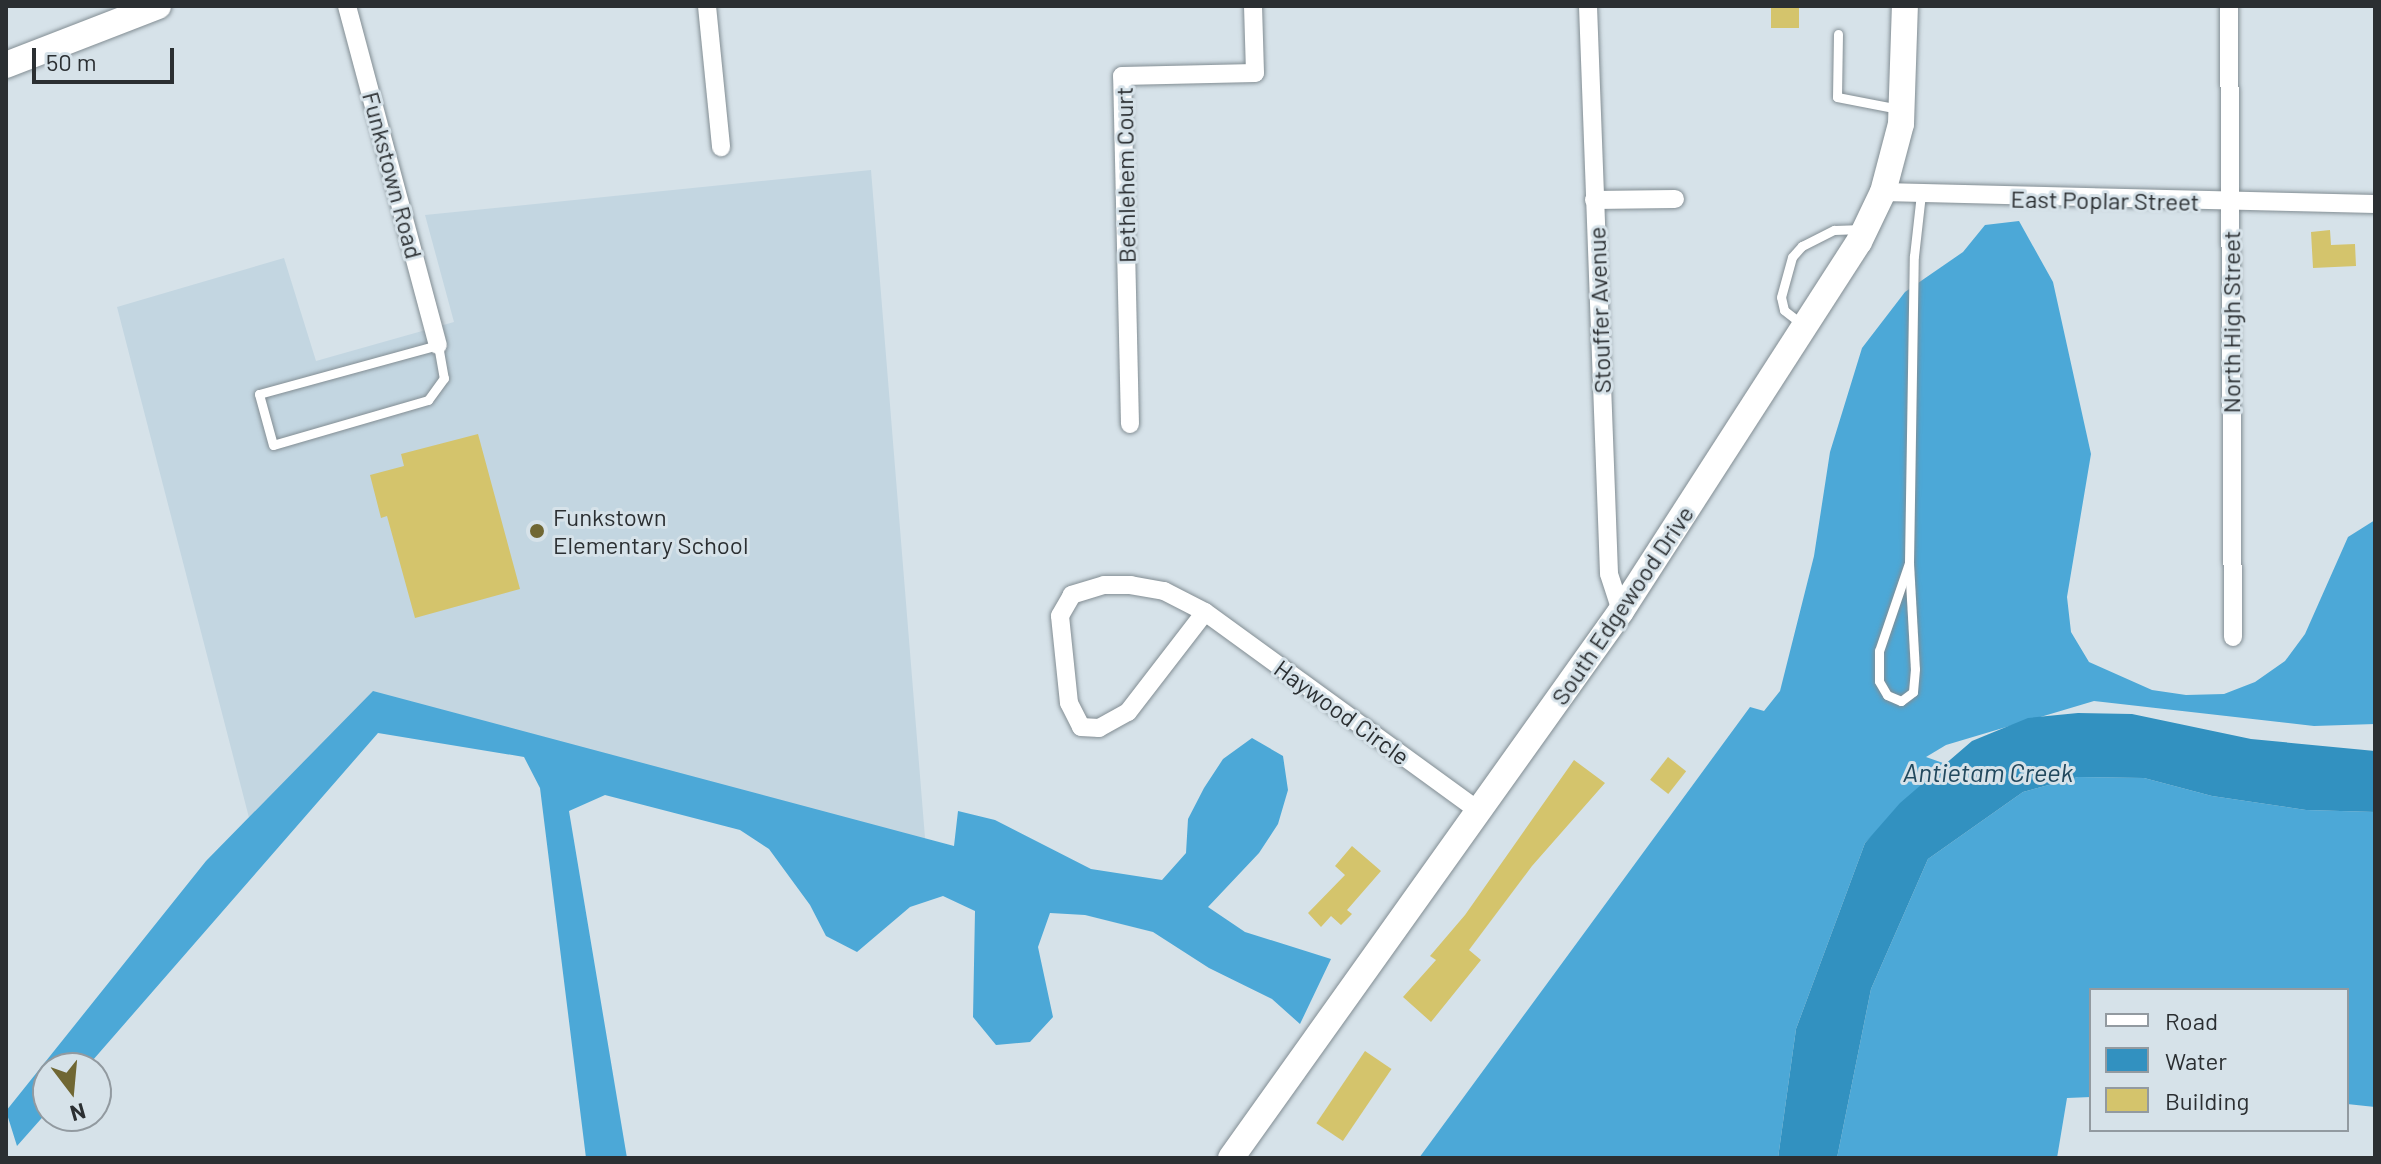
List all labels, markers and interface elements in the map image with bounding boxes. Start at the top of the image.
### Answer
scale bar [36,32,178,82]
text: 50 m [46,47,97,76]
street label: Bethlehem Court [1109,87,1141,263]
street label: Funkstown Road [357,88,429,262]
street label: East Poplar Street [2010,184,2200,216]
street label: Stouffer Avenue [1582,226,1616,394]
street label: North High Street [2217,231,2245,413]
street label: South Edgewood Drive [1545,500,1699,710]
place label: Funkstown Elementary School [553,503,748,559]
marker: Funkstown Elementary School [528,522,546,540]
street label: Haywood Circle [1269,653,1415,771]
water label: Antietam Creek [1903,756,2073,788]
legend [2089,988,2349,1132]
text: Road [2165,1006,2218,1035]
text: Water [2165,1046,2227,1075]
north arrow [32,1052,112,1132]
text: Building [2165,1086,2249,1115]
text: N [67,1099,89,1128]

